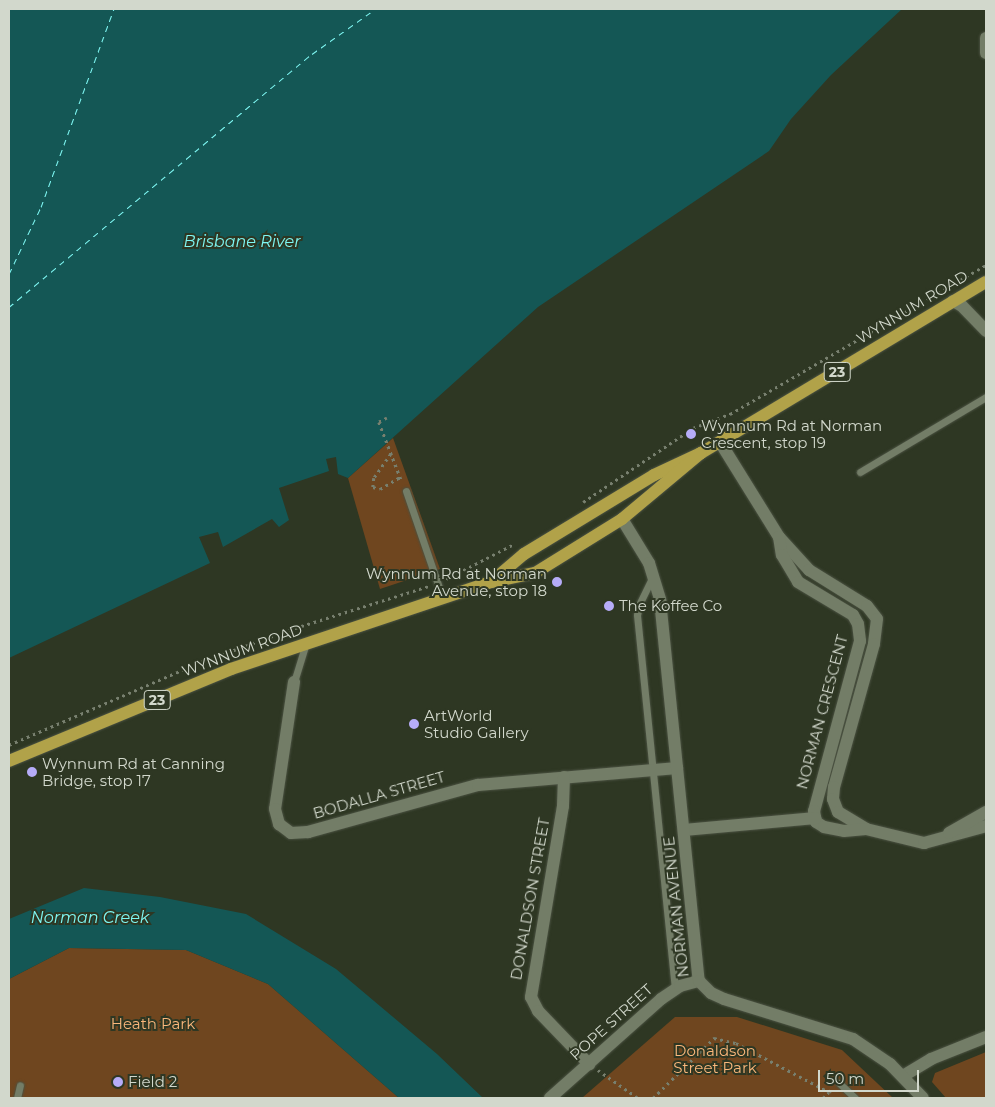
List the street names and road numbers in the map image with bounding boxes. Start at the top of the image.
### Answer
street label: WYNNUM ROAD [853,267,971,347]
road number: 23 [823,361,851,384]
street label: WYNNUM ROAD [179,620,305,680]
street label: NORMAN CRESCENT [793,633,851,791]
road number: 23 [143,688,171,712]
street label: BODALLA STREET [311,768,447,822]
street label: DONALDSON STREET [507,817,553,981]
street label: NORMAN AVENUE [660,836,692,978]
street label: POPE STREET [566,980,656,1064]

